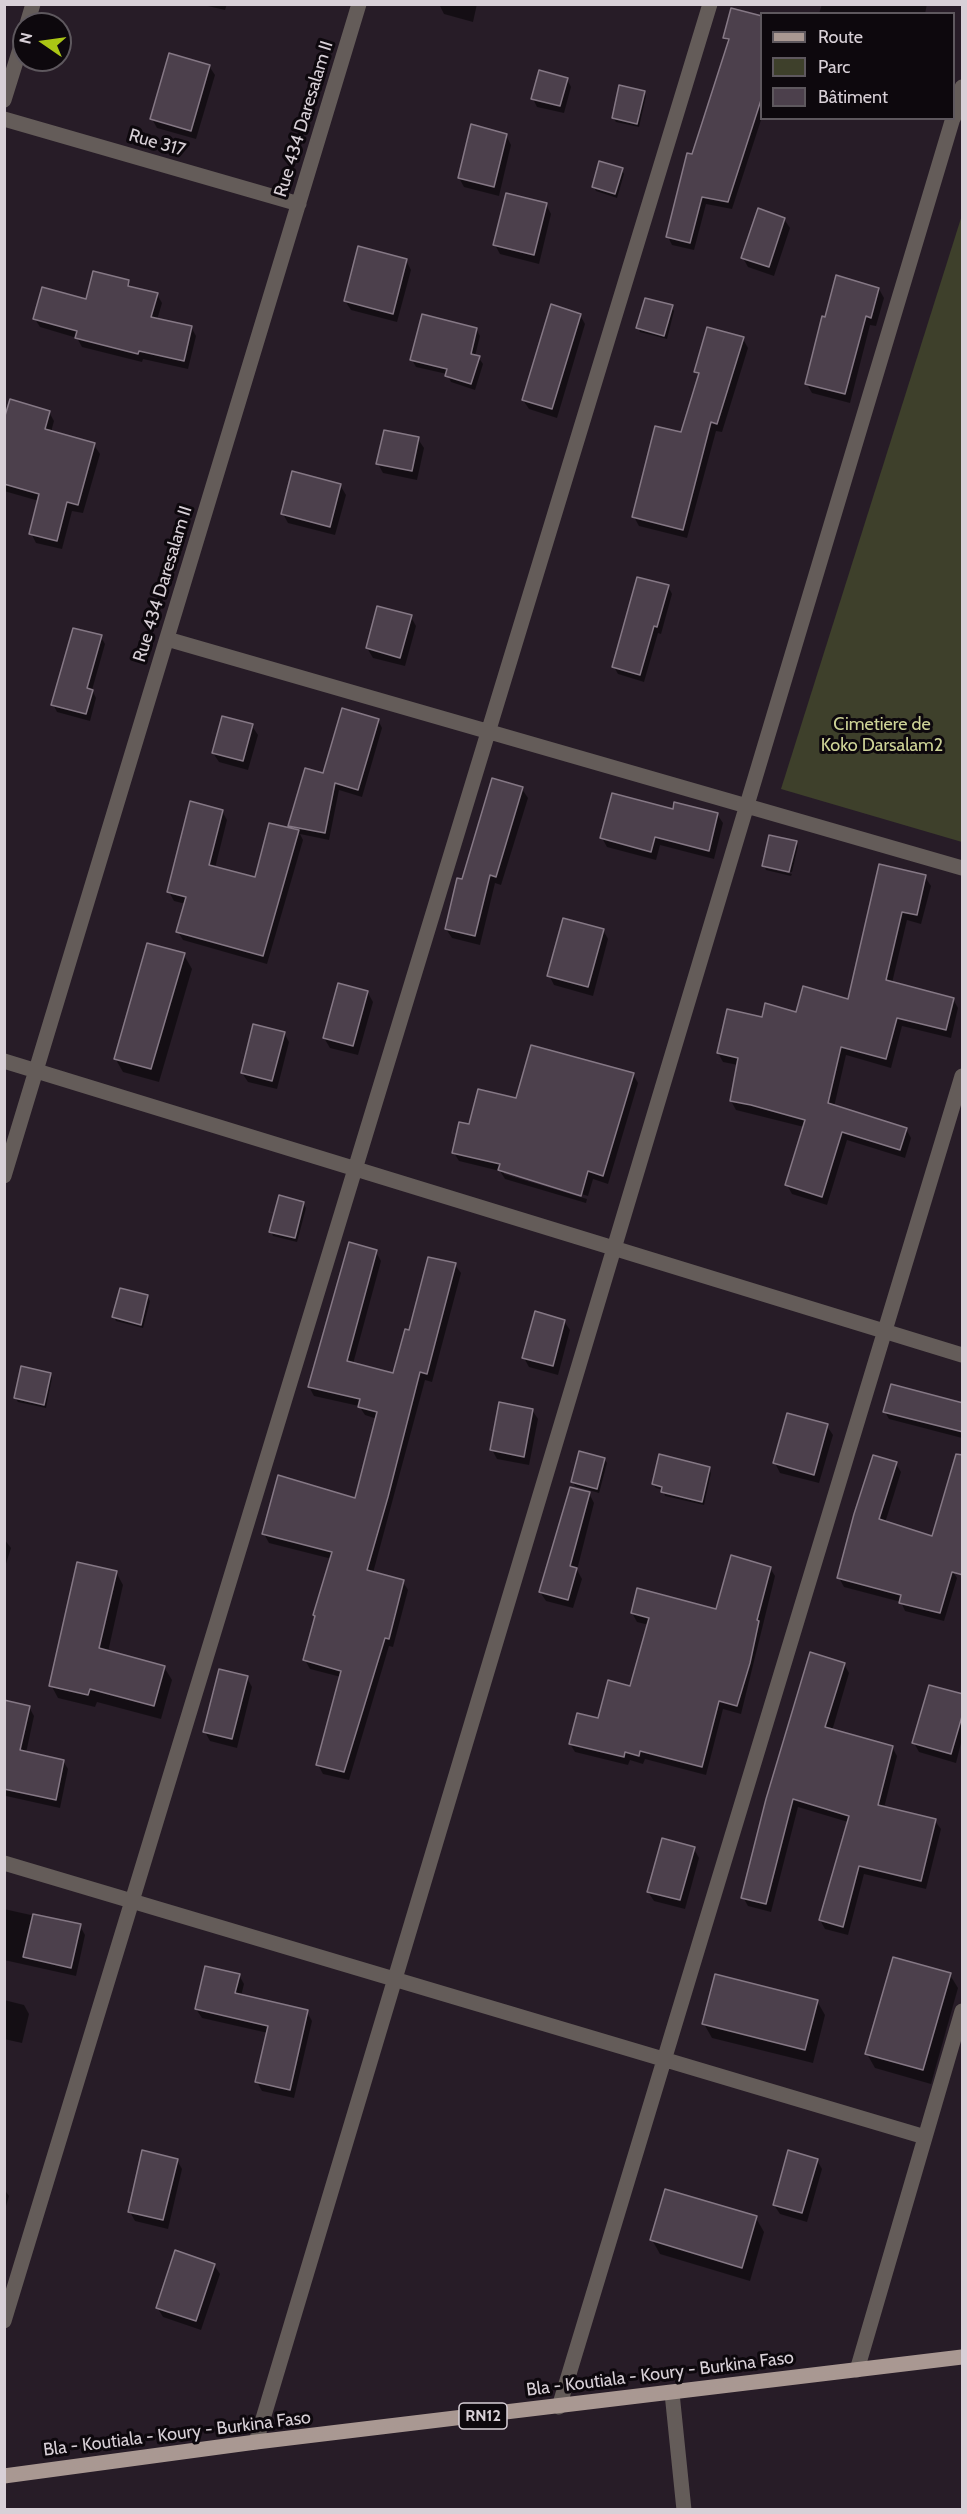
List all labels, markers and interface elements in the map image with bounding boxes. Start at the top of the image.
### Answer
north arrow [12,12,72,72]
legend [760,12,955,120]
text: Route [818,26,863,48]
text: N [15,31,36,46]
street label: Rue 434 Daresalam II [270,38,338,200]
text: Parc [818,56,850,78]
text: Bâtiment [818,86,888,108]
street label: Rue 317 [126,125,188,161]
street label: Rue 434 Daresalam II [129,503,197,665]
park label: Cimetiere de Koko Darsalam2 [821,714,943,756]
street label: Bla - Koutiala - Koury - Burkina Faso [525,2347,795,2401]
road number: RN12 [459,2403,507,2429]
street label: Bla - Koutiala - Koury - Burkina Faso [42,2407,312,2461]

